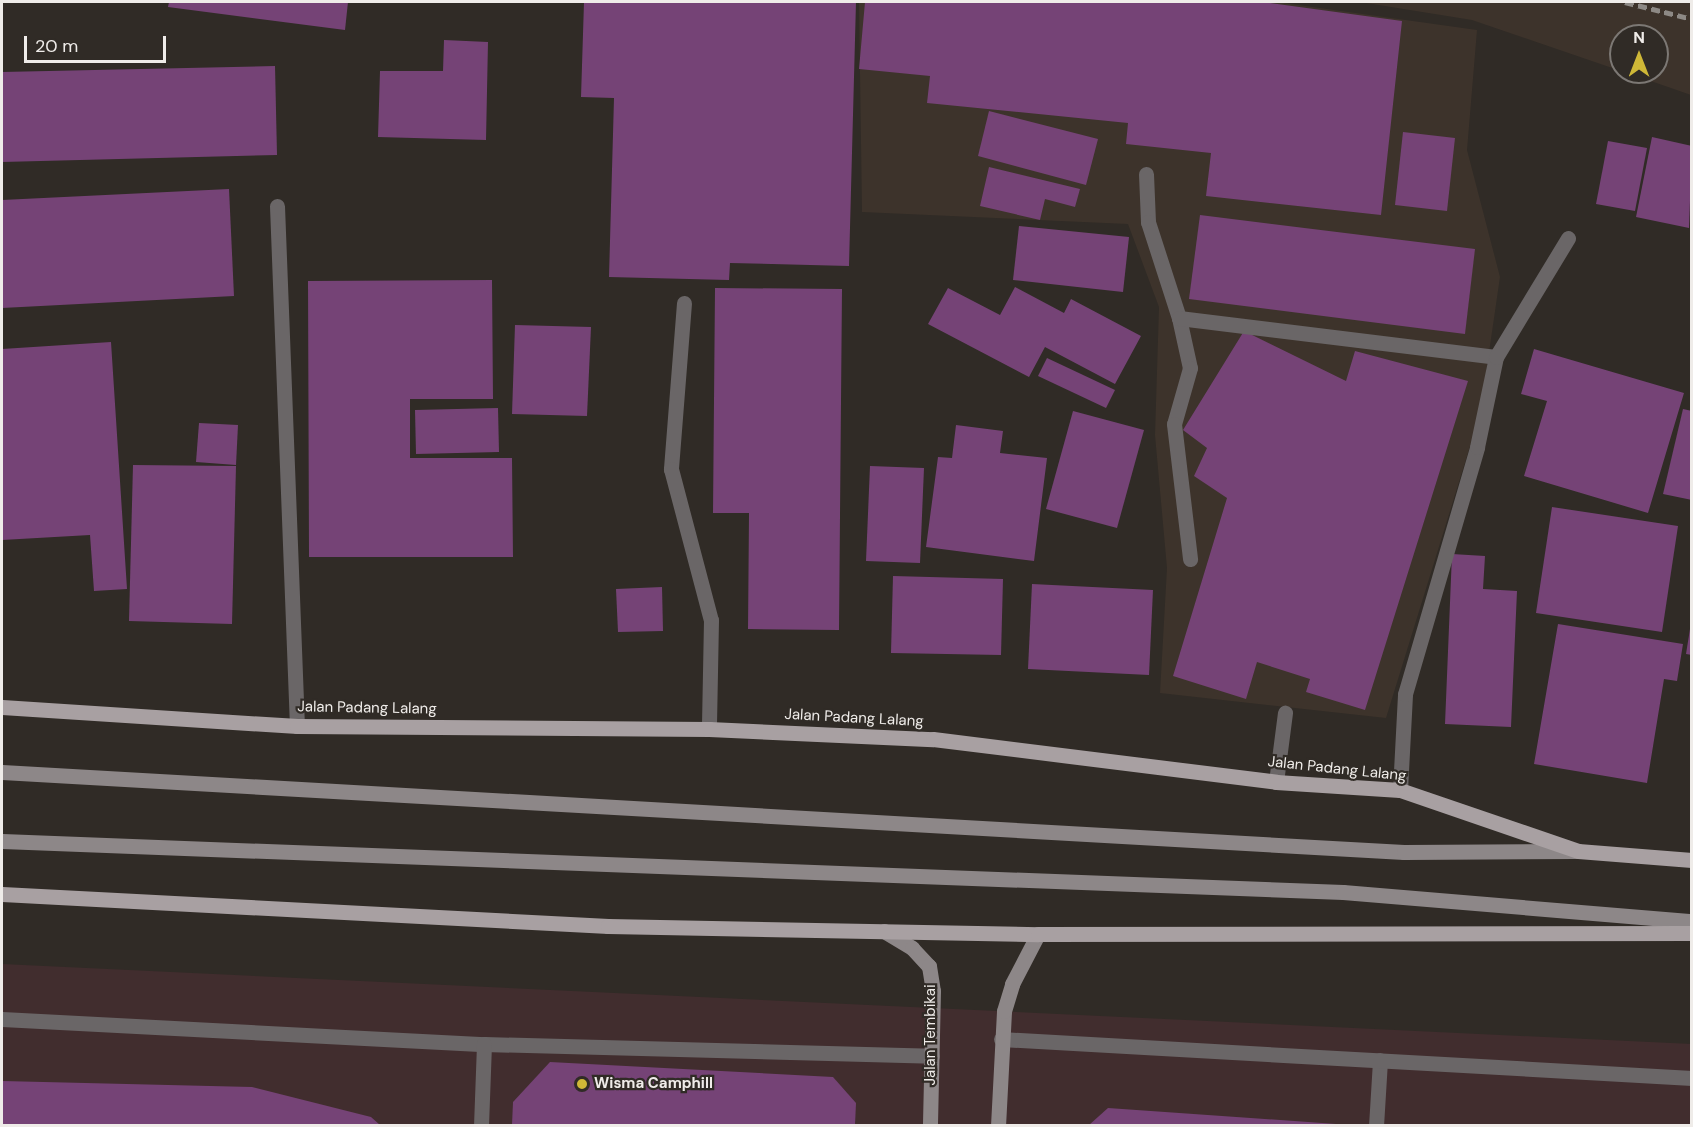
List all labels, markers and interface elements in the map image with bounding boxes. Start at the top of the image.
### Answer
scale bar [27,24,170,62]
north arrow [1609,24,1669,84]
text: N [1633,27,1645,48]
text: 20 m [35,34,78,58]
street label: Jalan Padang Lalang [297,698,437,718]
street label: Jalan Padang Lalang [784,705,924,731]
street label: Jalan Padang Lalang [1267,753,1407,785]
street label: Jalan Tembikai [922,985,940,1085]
place label: Wisma Camphill [594,1075,713,1093]
marker: Wisma Camphill [575,1077,589,1091]

